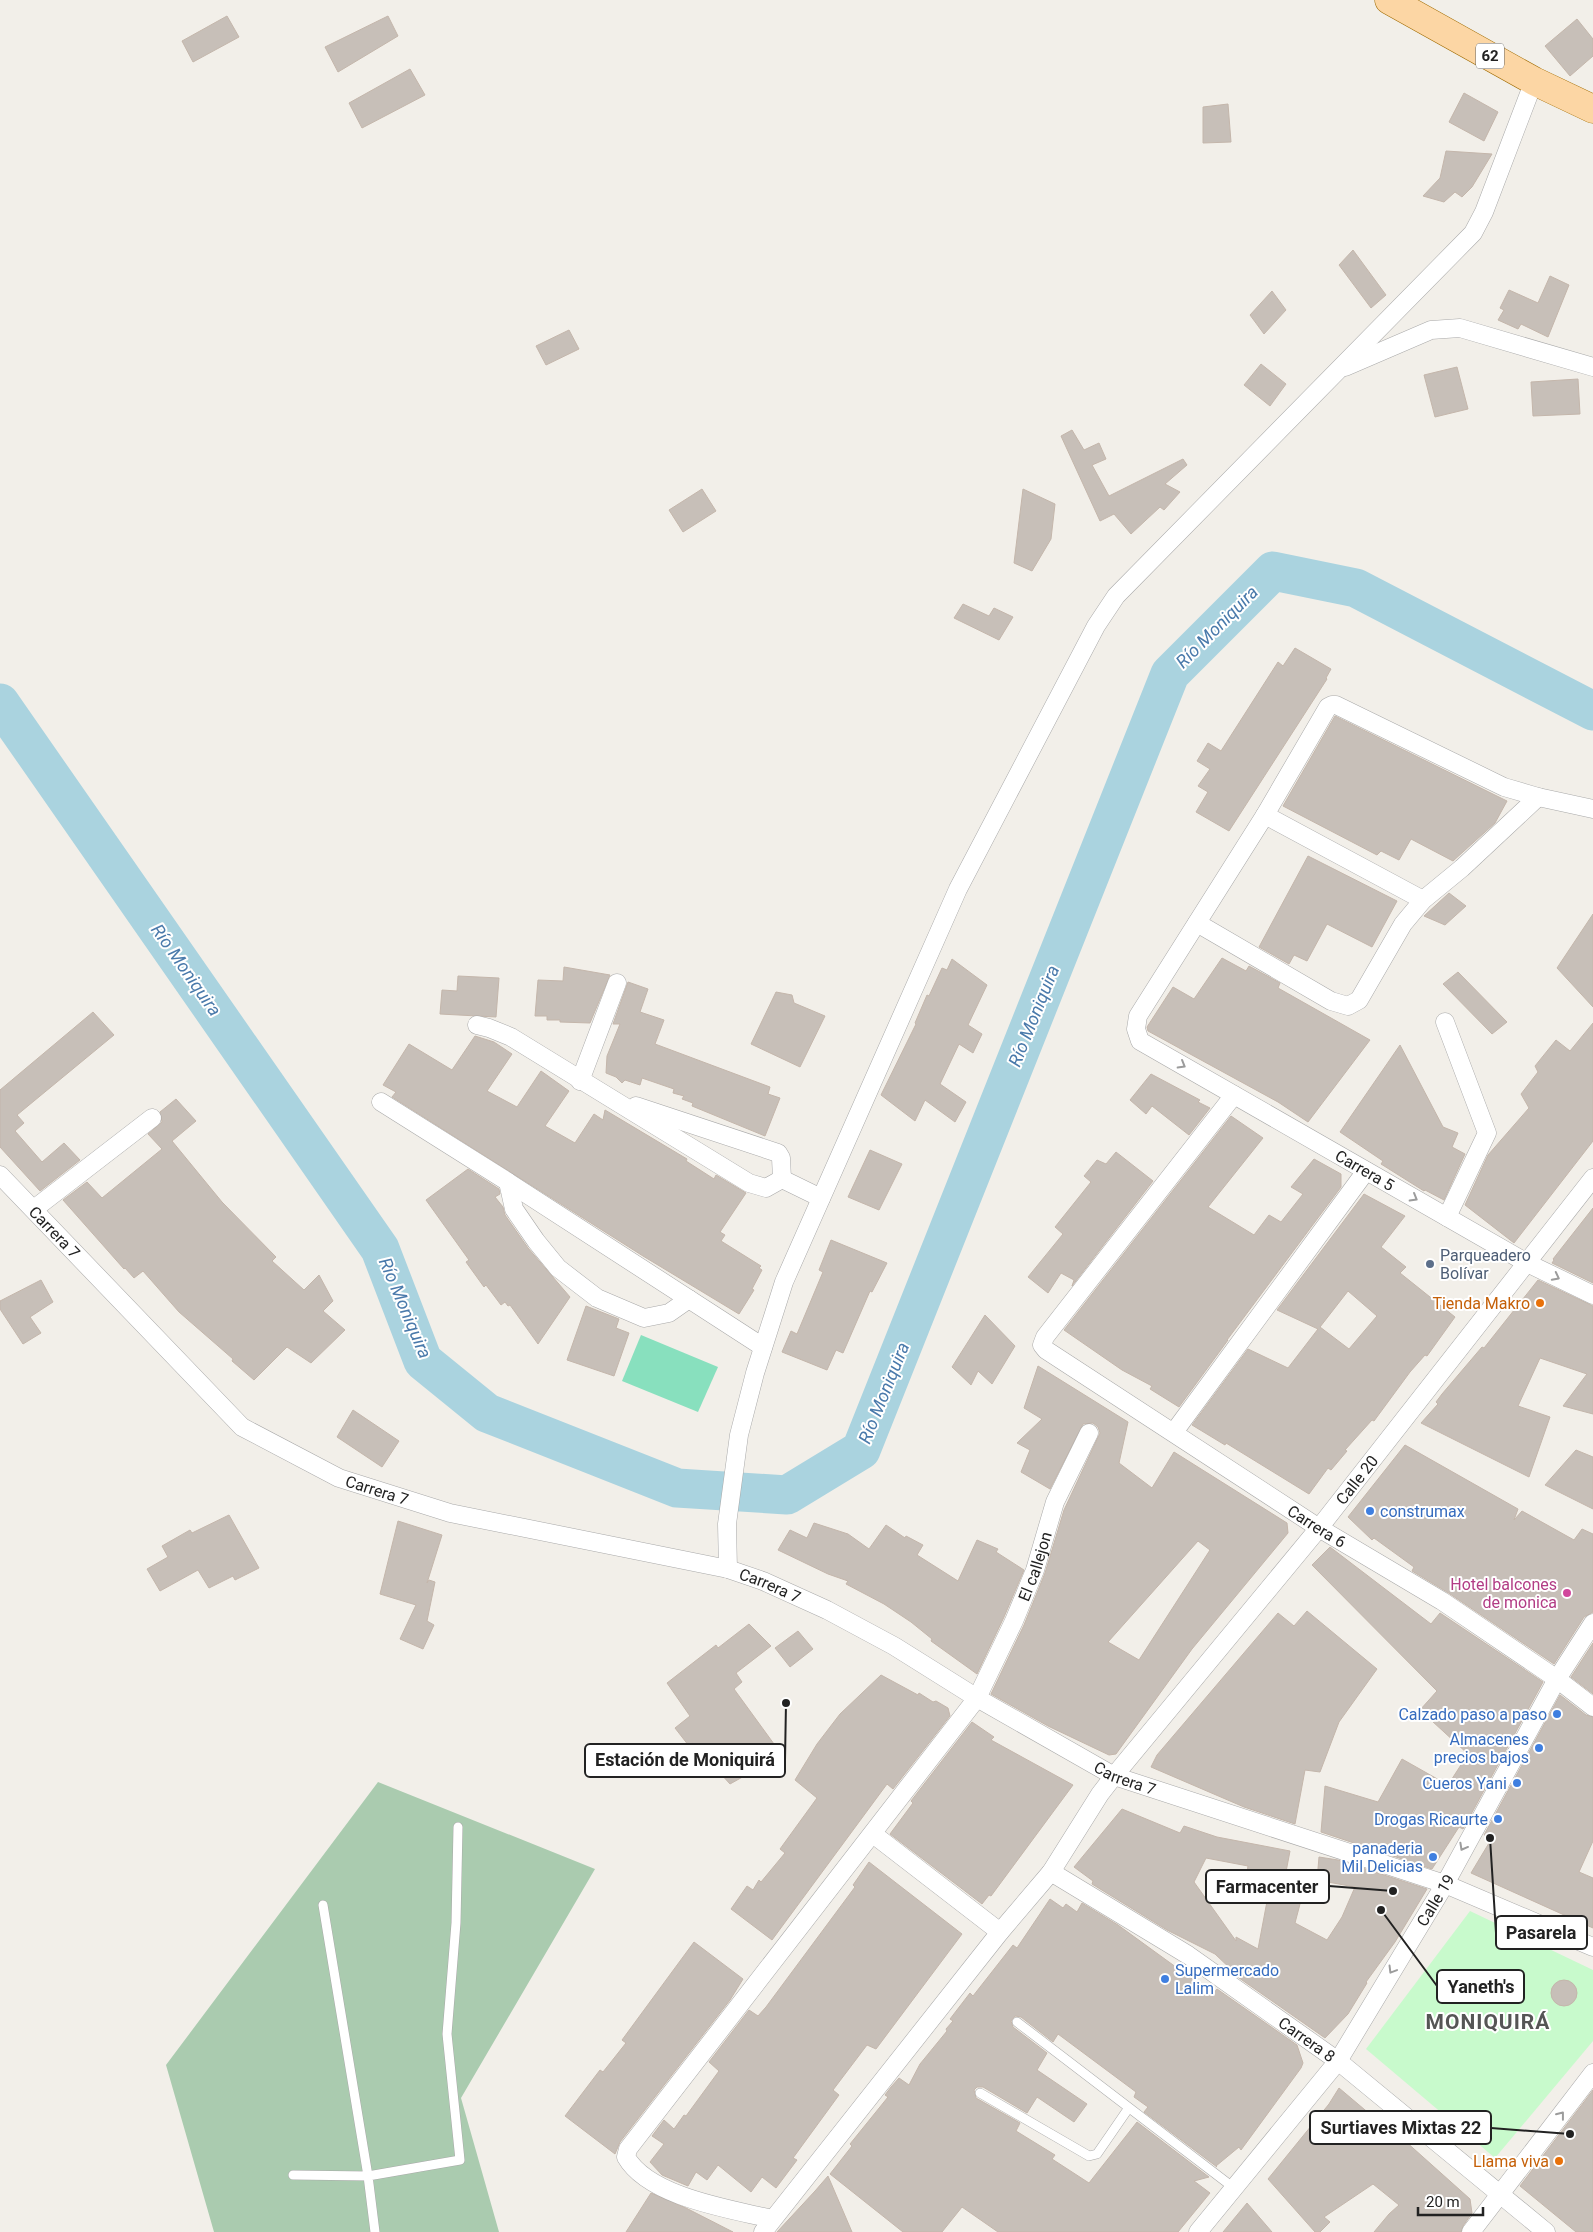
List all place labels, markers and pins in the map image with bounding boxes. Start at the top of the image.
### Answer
place label: Parqueadero Bolívar [1440,1246,1531,1283]
marker: Parqueadero Bolívar [1424,1258,1436,1270]
place label: Tienda Makro [1432,1294,1530,1313]
marker: Tienda Makro [1534,1297,1546,1309]
place label: construmax [1380,1502,1465,1521]
marker: construmax [1364,1505,1376,1517]
place label: Hotel balcones de monica [1450,1575,1557,1612]
marker: Hotel balcones de monica [1561,1587,1573,1599]
place label: Calzado paso a paso [1398,1705,1547,1724]
marker: Calzado paso a paso [1551,1708,1563,1720]
place label: Almacenes precios bajos [1434,1730,1529,1767]
marker: Almacenes precios bajos [1533,1742,1545,1754]
callout: Estación de Moniquirá [585,1744,785,1777]
place label: Cueros Yani [1422,1774,1507,1793]
marker: Cueros Yani [1511,1777,1523,1789]
place label: Drogas Ricaurte [1374,1810,1488,1829]
marker: Drogas Ricaurte [1492,1813,1504,1825]
place label: panaderia Mil Delicias [1341,1839,1423,1876]
marker: panaderia Mil Delicias [1427,1851,1439,1863]
callout: Farmacenter [1206,1870,1329,1903]
callout: Pasarela [1496,1916,1587,1949]
place label: Supermercado Lalim [1175,1961,1279,1998]
callout: Yaneth's [1437,1970,1524,2003]
marker: Supermercado Lalim [1159,1973,1171,1985]
callout: Surtiaves Mixtas 22 [1310,2111,1491,2144]
place label: Llama viva [1473,2152,1549,2171]
marker: Llama viva [1553,2155,1565,2167]

